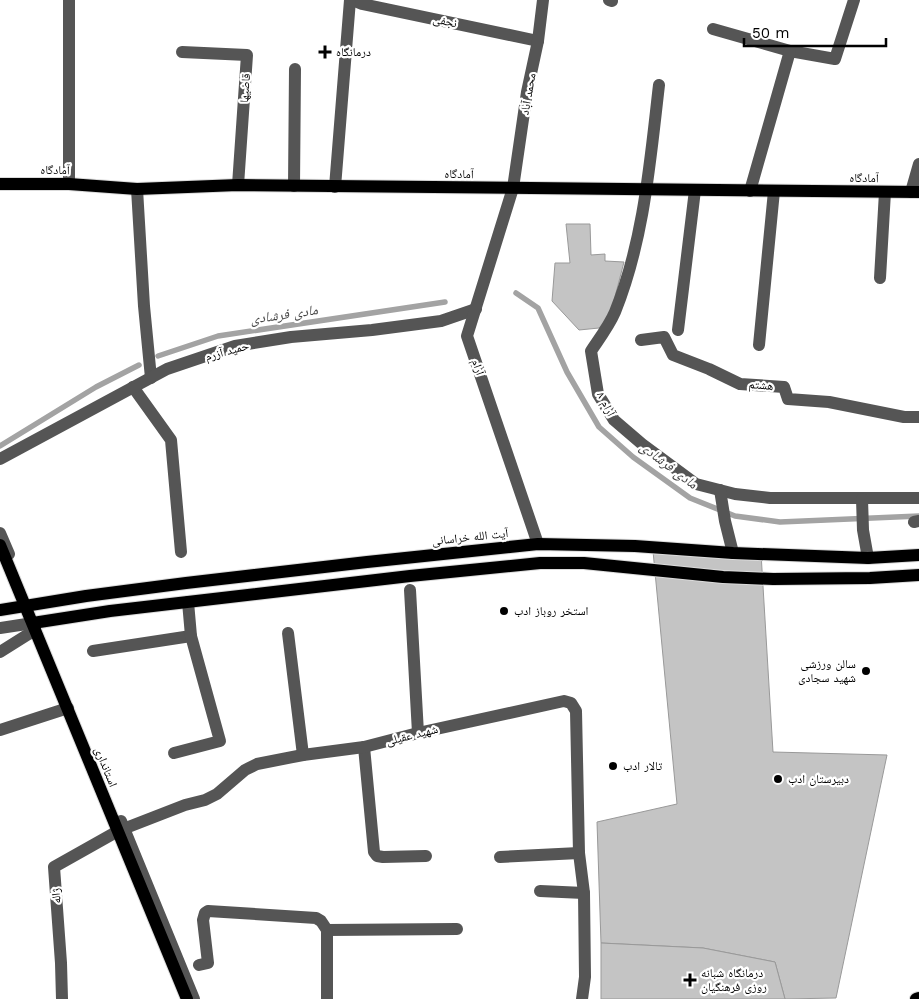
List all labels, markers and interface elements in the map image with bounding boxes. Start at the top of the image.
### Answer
street label: نجفی [432,12,458,30]
scale bar [744,15,886,47]
text: 50 m [752,24,789,42]
marker: درمانگاه [318,45,332,59]
place label: درمانگاه [336,45,371,59]
street label: محمد آباد [517,72,539,116]
street label: قاضیها [237,73,253,103]
street label: آمادگاه [40,163,71,177]
street label: آمادگاه [444,167,475,181]
street label: آمادگاه [849,171,880,185]
water label: مادی فرشادی [249,301,319,328]
street label: حمید آزرم [204,338,251,365]
street label: آرام [468,357,488,378]
street label: هشتم [748,377,774,394]
street label: ۸ آرام [593,389,619,420]
water label: مادی فرشادی [636,438,701,493]
street label: آیت الله خراسانی [431,526,510,548]
place label: استخر روباز ادب [514,604,589,618]
marker: استخر روباز ادب [498,605,510,617]
place label: سالن ورزشی شهید سجادی [798,657,856,685]
marker: سالن ورزشی شهید سجادی [860,665,872,677]
street label: شهید عقیلی [385,722,439,748]
street label: استانداری [92,745,120,789]
place label: تالار ادب [623,759,663,773]
marker: تالار ادب [607,760,619,772]
place label: دبیرستان ادب [788,772,849,786]
marker: دبیرستان ادب [772,773,784,785]
street label: ژاله [48,887,64,904]
place label: درمانگاه شبانه روزی فرهنگیان [701,966,767,994]
marker: درمانگاه شبانه روزی فرهنگیان [683,973,697,987]

